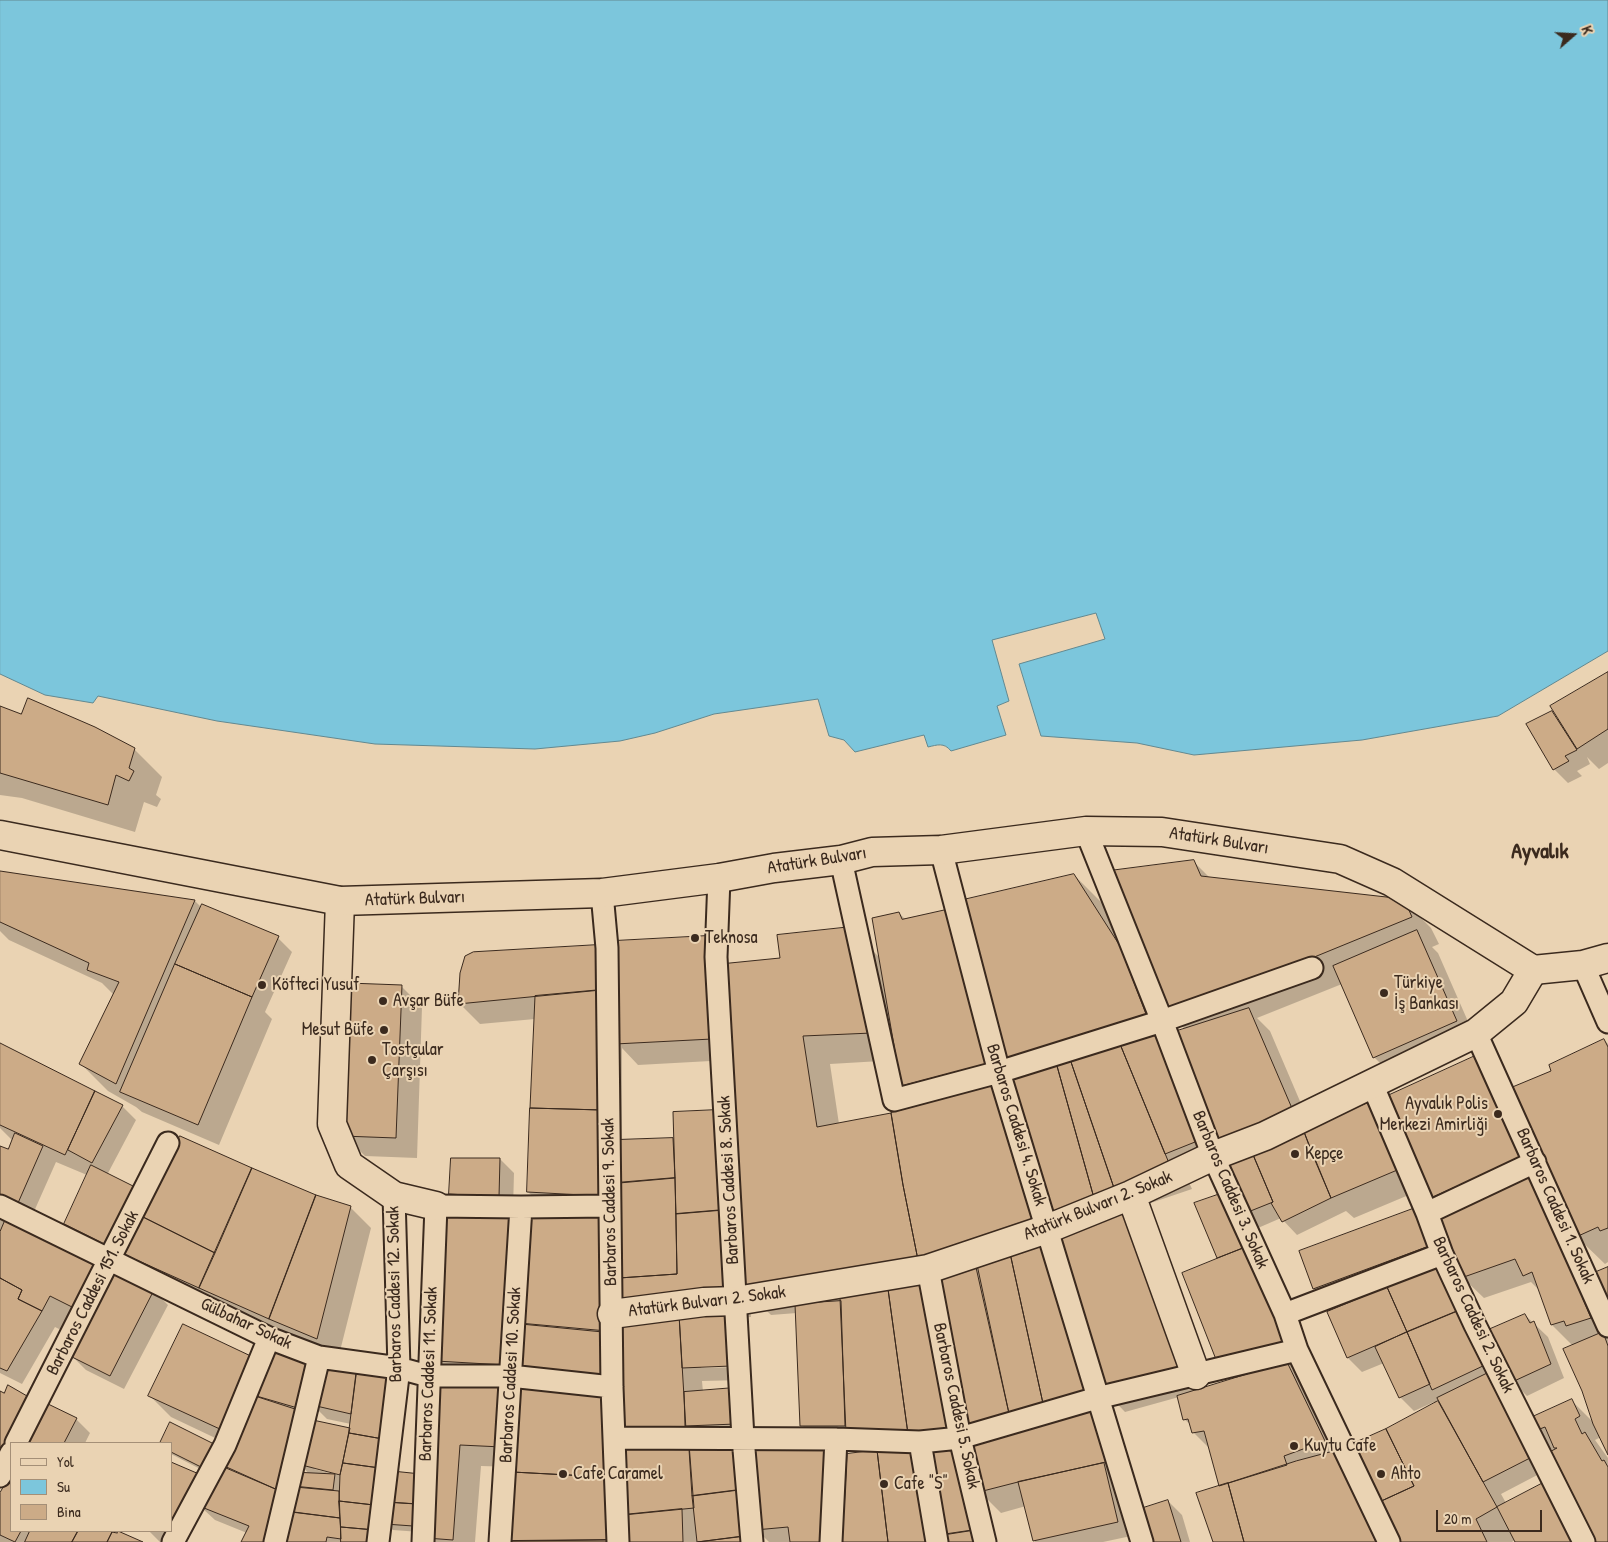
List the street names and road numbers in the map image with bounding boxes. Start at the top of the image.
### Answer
street label: Atatürk Bulvarı [1168,822,1270,860]
street label: Atatürk Bulvarı [766,842,868,880]
street label: Atatürk Bulvarı [365,886,465,912]
street label: Barbaros Caddesi 4. Sokak [981,1041,1051,1209]
street label: Barbaros Caddesi 8. Sokak [714,1095,744,1265]
street label: Barbaros Caddesi 3. Sokak [1187,1108,1273,1272]
street label: Barbaros Caddesi 9. Sokak [598,1118,622,1286]
street label: Barbaros Caddesi 1. Sokak [1511,1125,1599,1287]
street label: Atatürk Bulvarı 2. Sokak [1021,1166,1175,1246]
street label: Barbaros Caddesi 12. Sokak [383,1206,407,1382]
street label: Barbaros Caddesi 151. Sokak [42,1207,144,1379]
street label: Barbaros Caddesi 2. Sokak [1427,1233,1519,1397]
street label: Atatürk Bulvarı 2. Sokak [627,1282,787,1322]
street label: Barbaros Caddesi 11. Sokak [415,1286,443,1462]
street label: Barbaros Caddesi 10. Sokak [496,1286,526,1464]
street label: Gülbahar Sokak [197,1293,295,1355]
street label: Barbaros Caddesi 5. Sokak [928,1321,984,1491]

